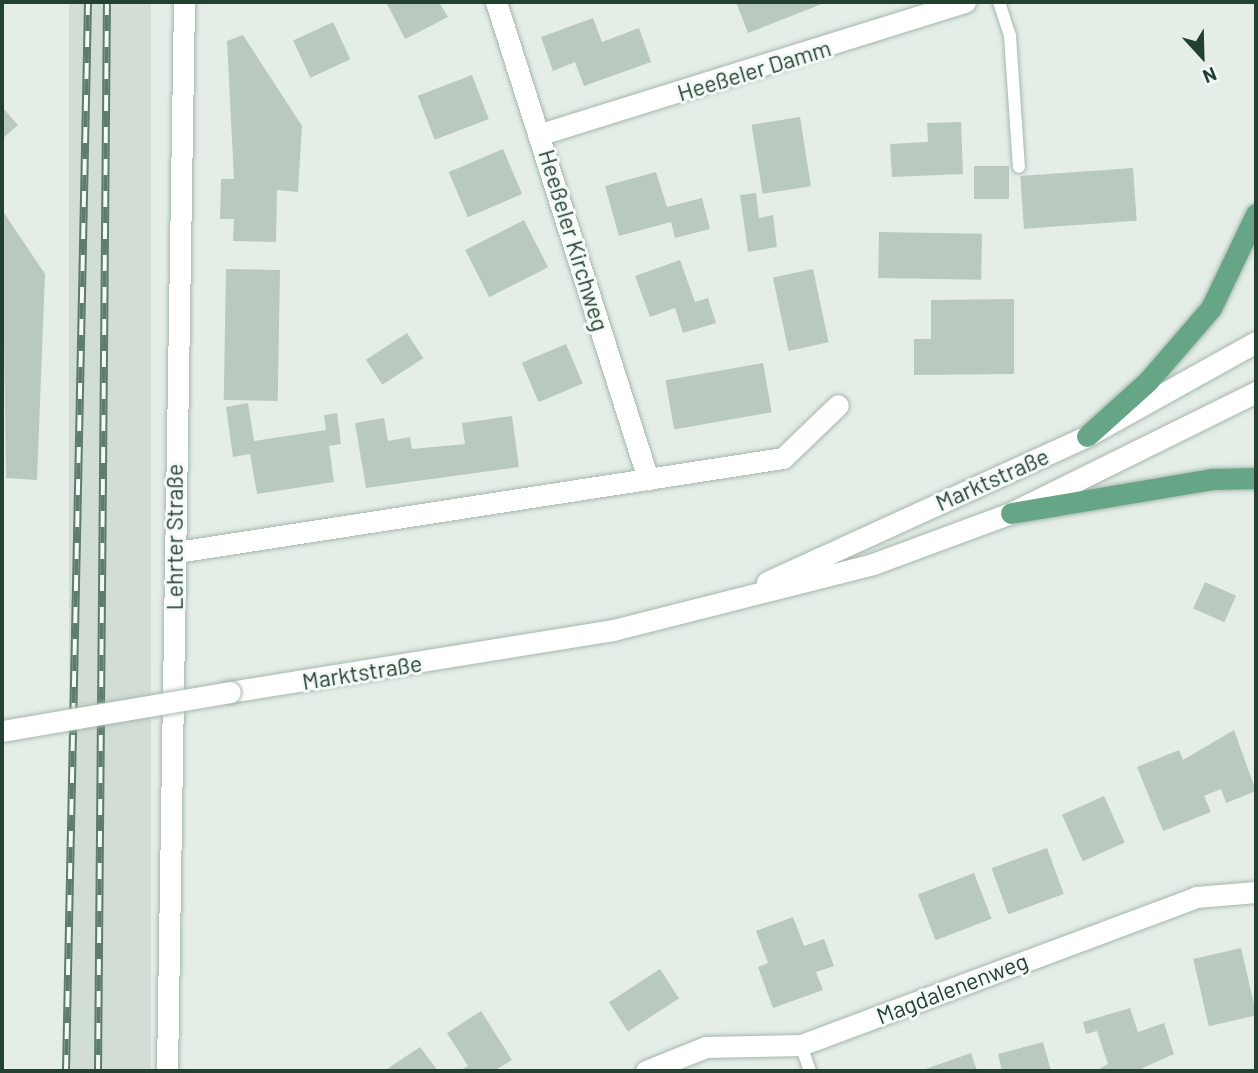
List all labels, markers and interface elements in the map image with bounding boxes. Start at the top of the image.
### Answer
north arrow [1167,21,1237,91]
street label: Heeßeler Damm [674,34,834,106]
text: N [1200,63,1220,89]
street label: Heeßeler Kirchweg [533,146,615,334]
street label: Marktstraße [931,442,1053,516]
street label: Lehrter Straße [160,464,188,610]
street label: Marktstraße [300,649,424,695]
street label: Magdalenenweg [872,946,1032,1030]

